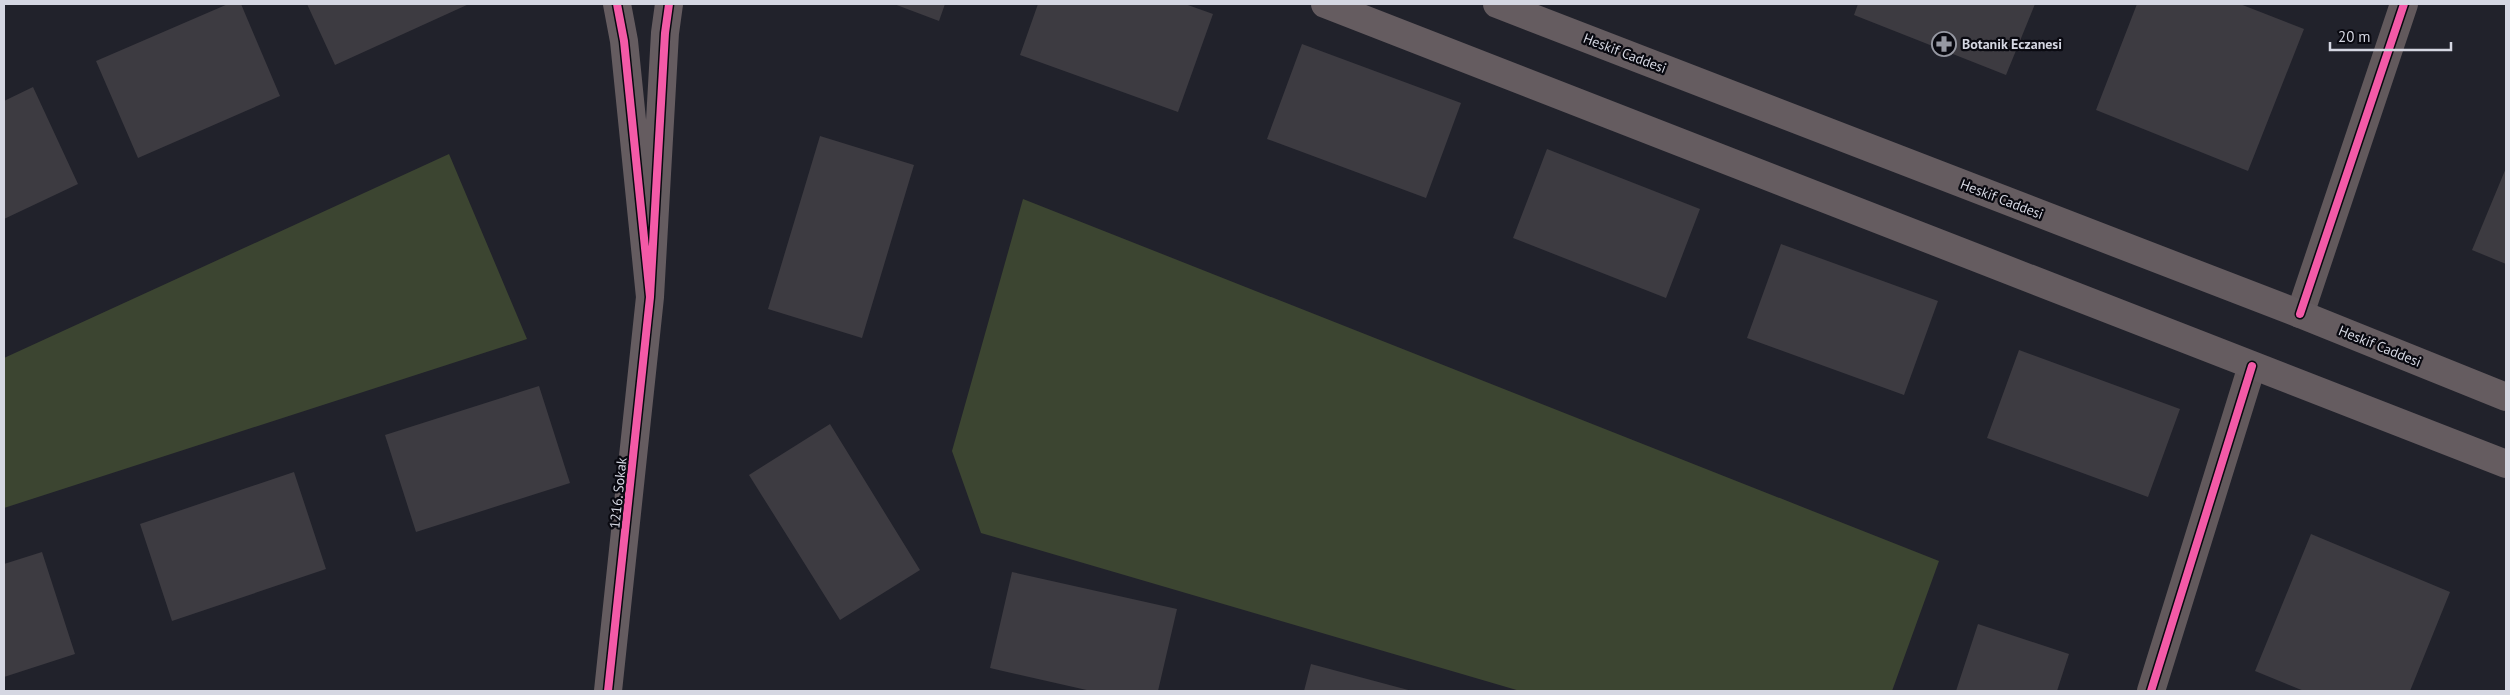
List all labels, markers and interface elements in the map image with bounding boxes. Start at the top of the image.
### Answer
scale bar [2330,20,2451,52]
text: 20 m [2338,27,2371,46]
street label: Heskif Caddesi [1581,29,1669,77]
pharmacy icon: Botanik Eczanesi [1931,31,1957,57]
place label: Botanik Eczanesi [1962,35,2062,53]
street label: Heskif Caddesi [1958,175,2046,223]
street label: Heskif Caddesi [2336,321,2424,371]
street label: 1216. Sokak [605,456,631,529]

